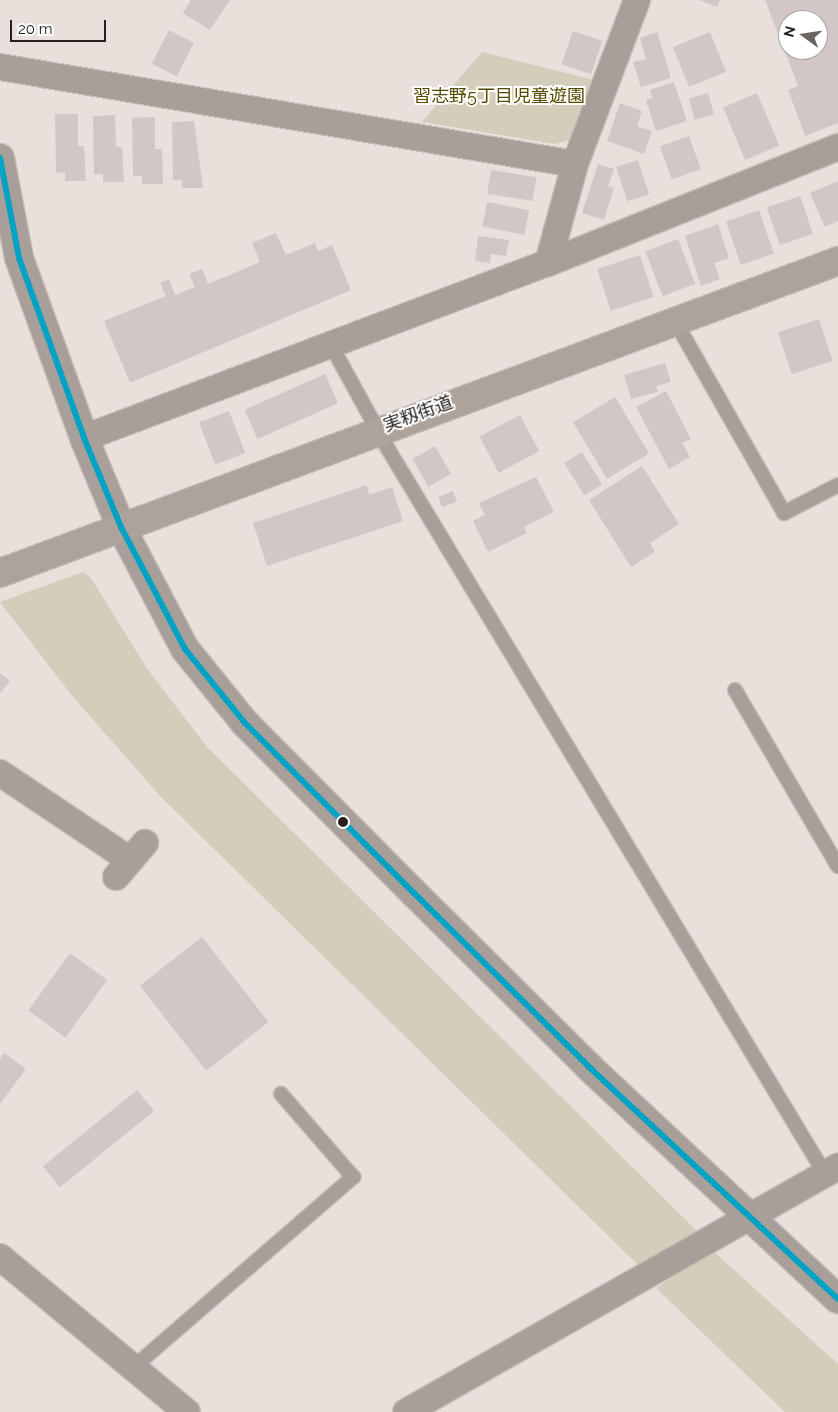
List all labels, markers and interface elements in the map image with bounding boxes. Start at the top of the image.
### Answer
scale bar [12,10,109,42]
north arrow [778,10,828,60]
text: 20 m [18,20,53,38]
text: N [780,24,798,39]
park label: 習志野5丁目児童遊園 [413,85,585,107]
street label: 実籾街道 [380,392,456,436]
unlabelled marker [338,817,348,827]

